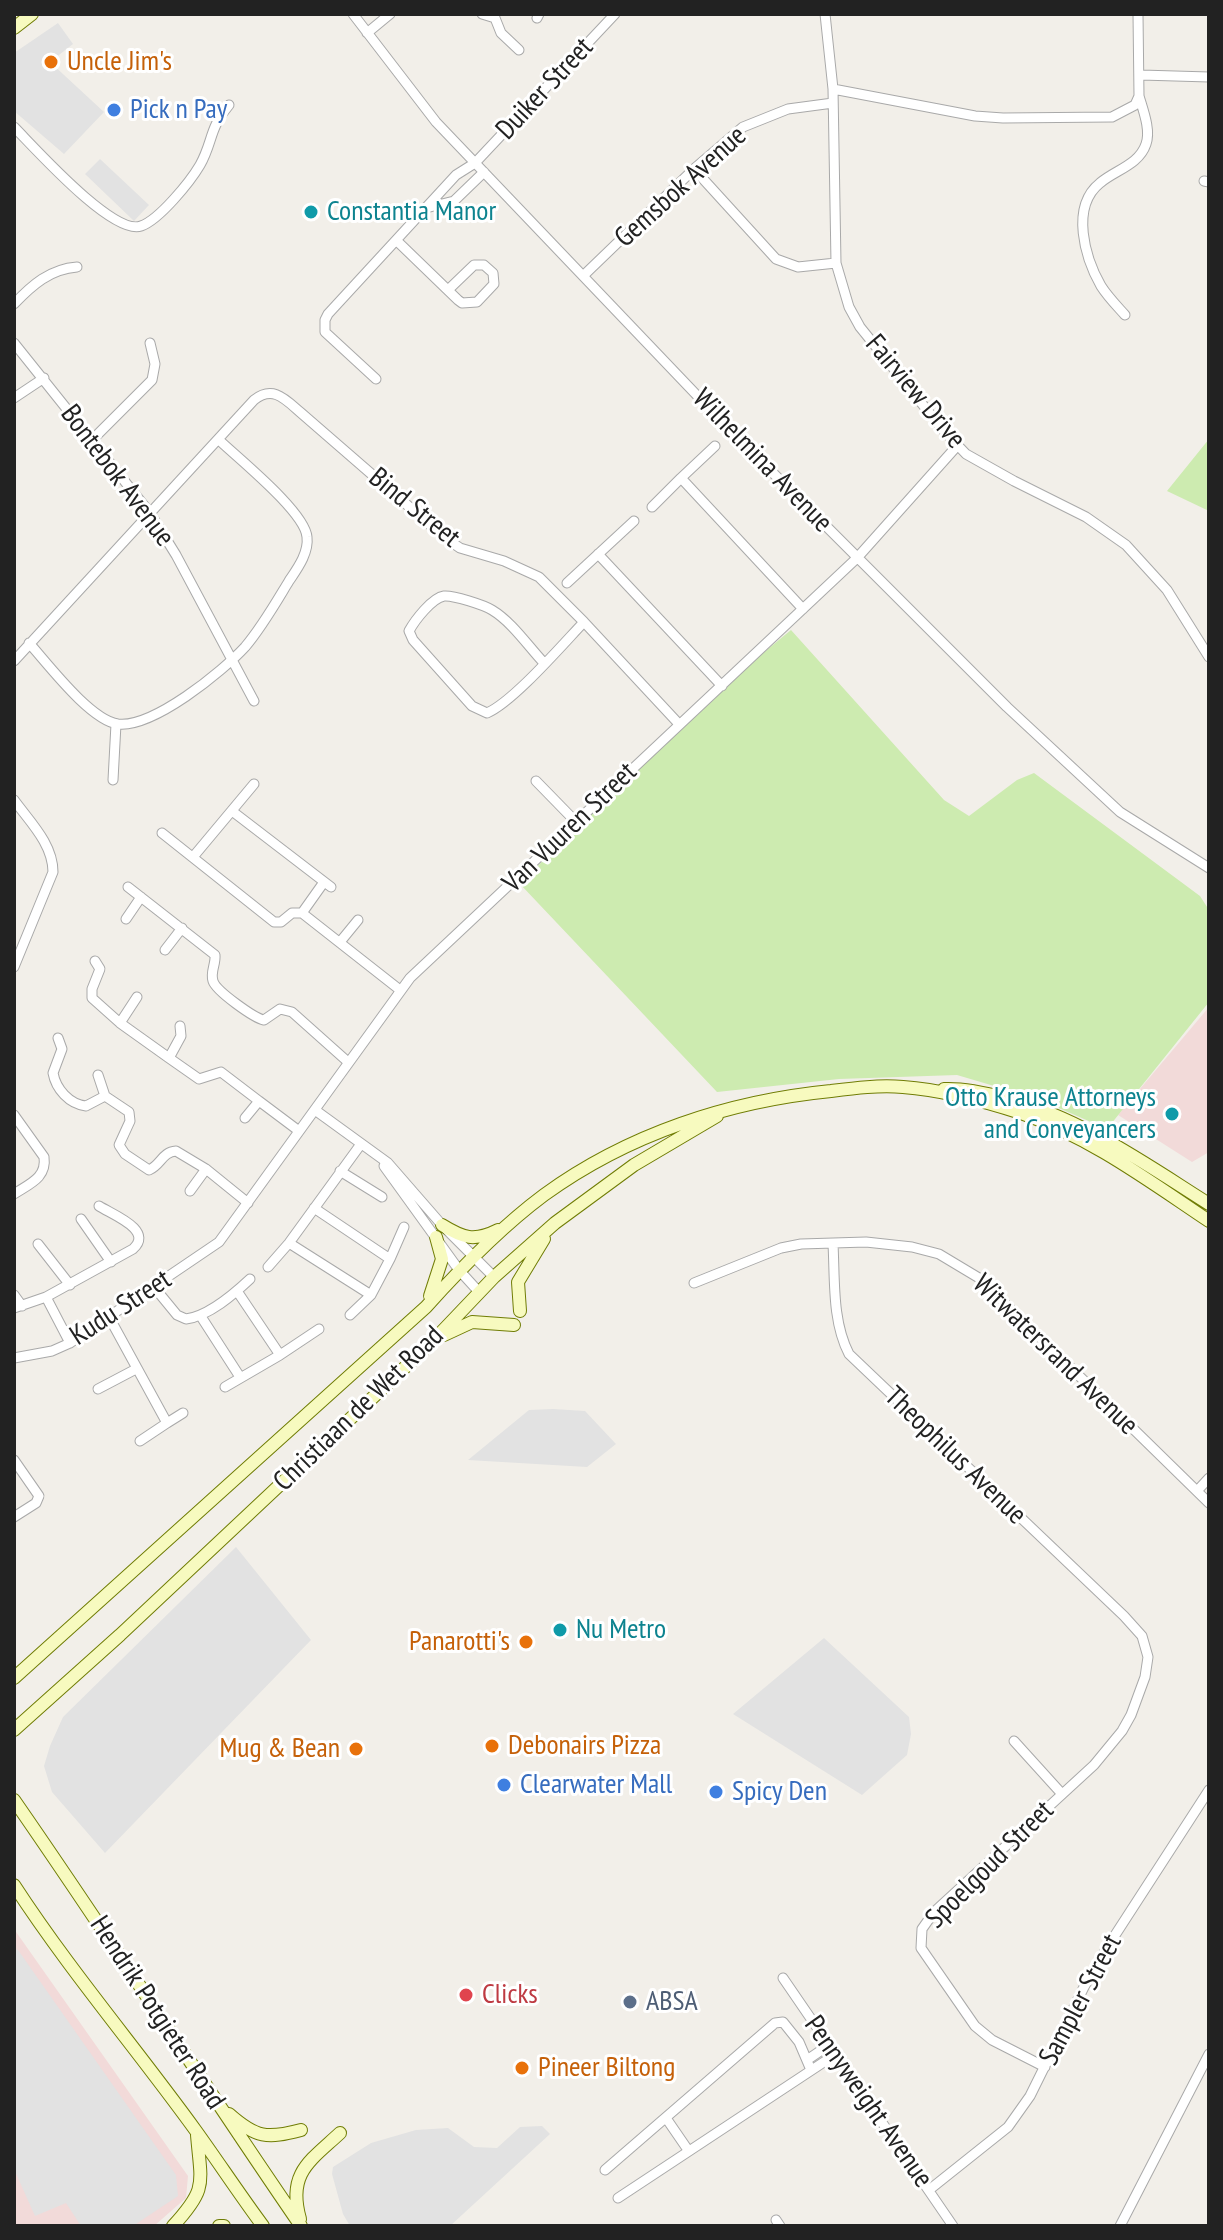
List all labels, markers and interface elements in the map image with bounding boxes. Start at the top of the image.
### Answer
street label: Duiker Street [490,31,600,147]
place label: Uncle Jim's [67,45,172,79]
marker: Uncle Jim's [42,53,60,71]
place label: Pick n Pay [130,93,227,127]
marker: Pick n Pay [105,101,123,119]
street label: Gemsbok Avenue [608,119,754,255]
place label: Constantia Manor [327,195,496,229]
marker: Constantia Manor [302,203,320,221]
street label: Fairview Drive [858,328,972,456]
street label: Wilhelmina Avenue [685,382,839,540]
street label: Bontebok Avenue [53,399,181,553]
street label: Bind Street [362,461,466,555]
street label: Van Vuuren Street [496,756,644,900]
place label: Otto Krause Attorneys and Conveyancers [945,1081,1156,1147]
marker: Otto Krause Attorneys and Conveyancers [1163,1105,1181,1123]
street label: Kudu Street [64,1263,178,1353]
street label: Witwatersrand Avenue [965,1268,1145,1442]
street label: Christiaan de Wet Road [267,1319,451,1499]
street label: Theophilus Avenue [877,1380,1033,1532]
place label: Nu Metro [576,1613,666,1647]
marker: Nu Metro [551,1621,569,1639]
place label: Panarotti's [409,1625,510,1659]
marker: Panarotti's [517,1633,535,1651]
place label: Debonairs Pizza [508,1729,661,1763]
place label: Mug & Bean [219,1732,340,1766]
marker: Debonairs Pizza [483,1737,501,1755]
marker: Mug & Bean [347,1740,365,1758]
place label: Clearwater Mall [520,1768,672,1802]
place label: Spicy Den [732,1775,827,1809]
marker: Clearwater Mall [495,1776,513,1794]
marker: Spicy Den [707,1783,725,1801]
street label: Spoelgoud Street [919,1794,1061,1936]
street label: Hendrik Potgieter Road [82,1910,232,2116]
street label: Sampler Street [1033,1929,1129,2071]
place label: Clicks [482,1978,538,2012]
place label: ABSA [646,1985,698,2019]
marker: Clicks [457,1986,475,2004]
marker: ABSA [621,1993,639,2011]
street label: Pennyweight Avenue [796,2010,940,2194]
place label: Pineer Biltong [538,2051,675,2085]
marker: Pineer Biltong [513,2059,531,2077]

